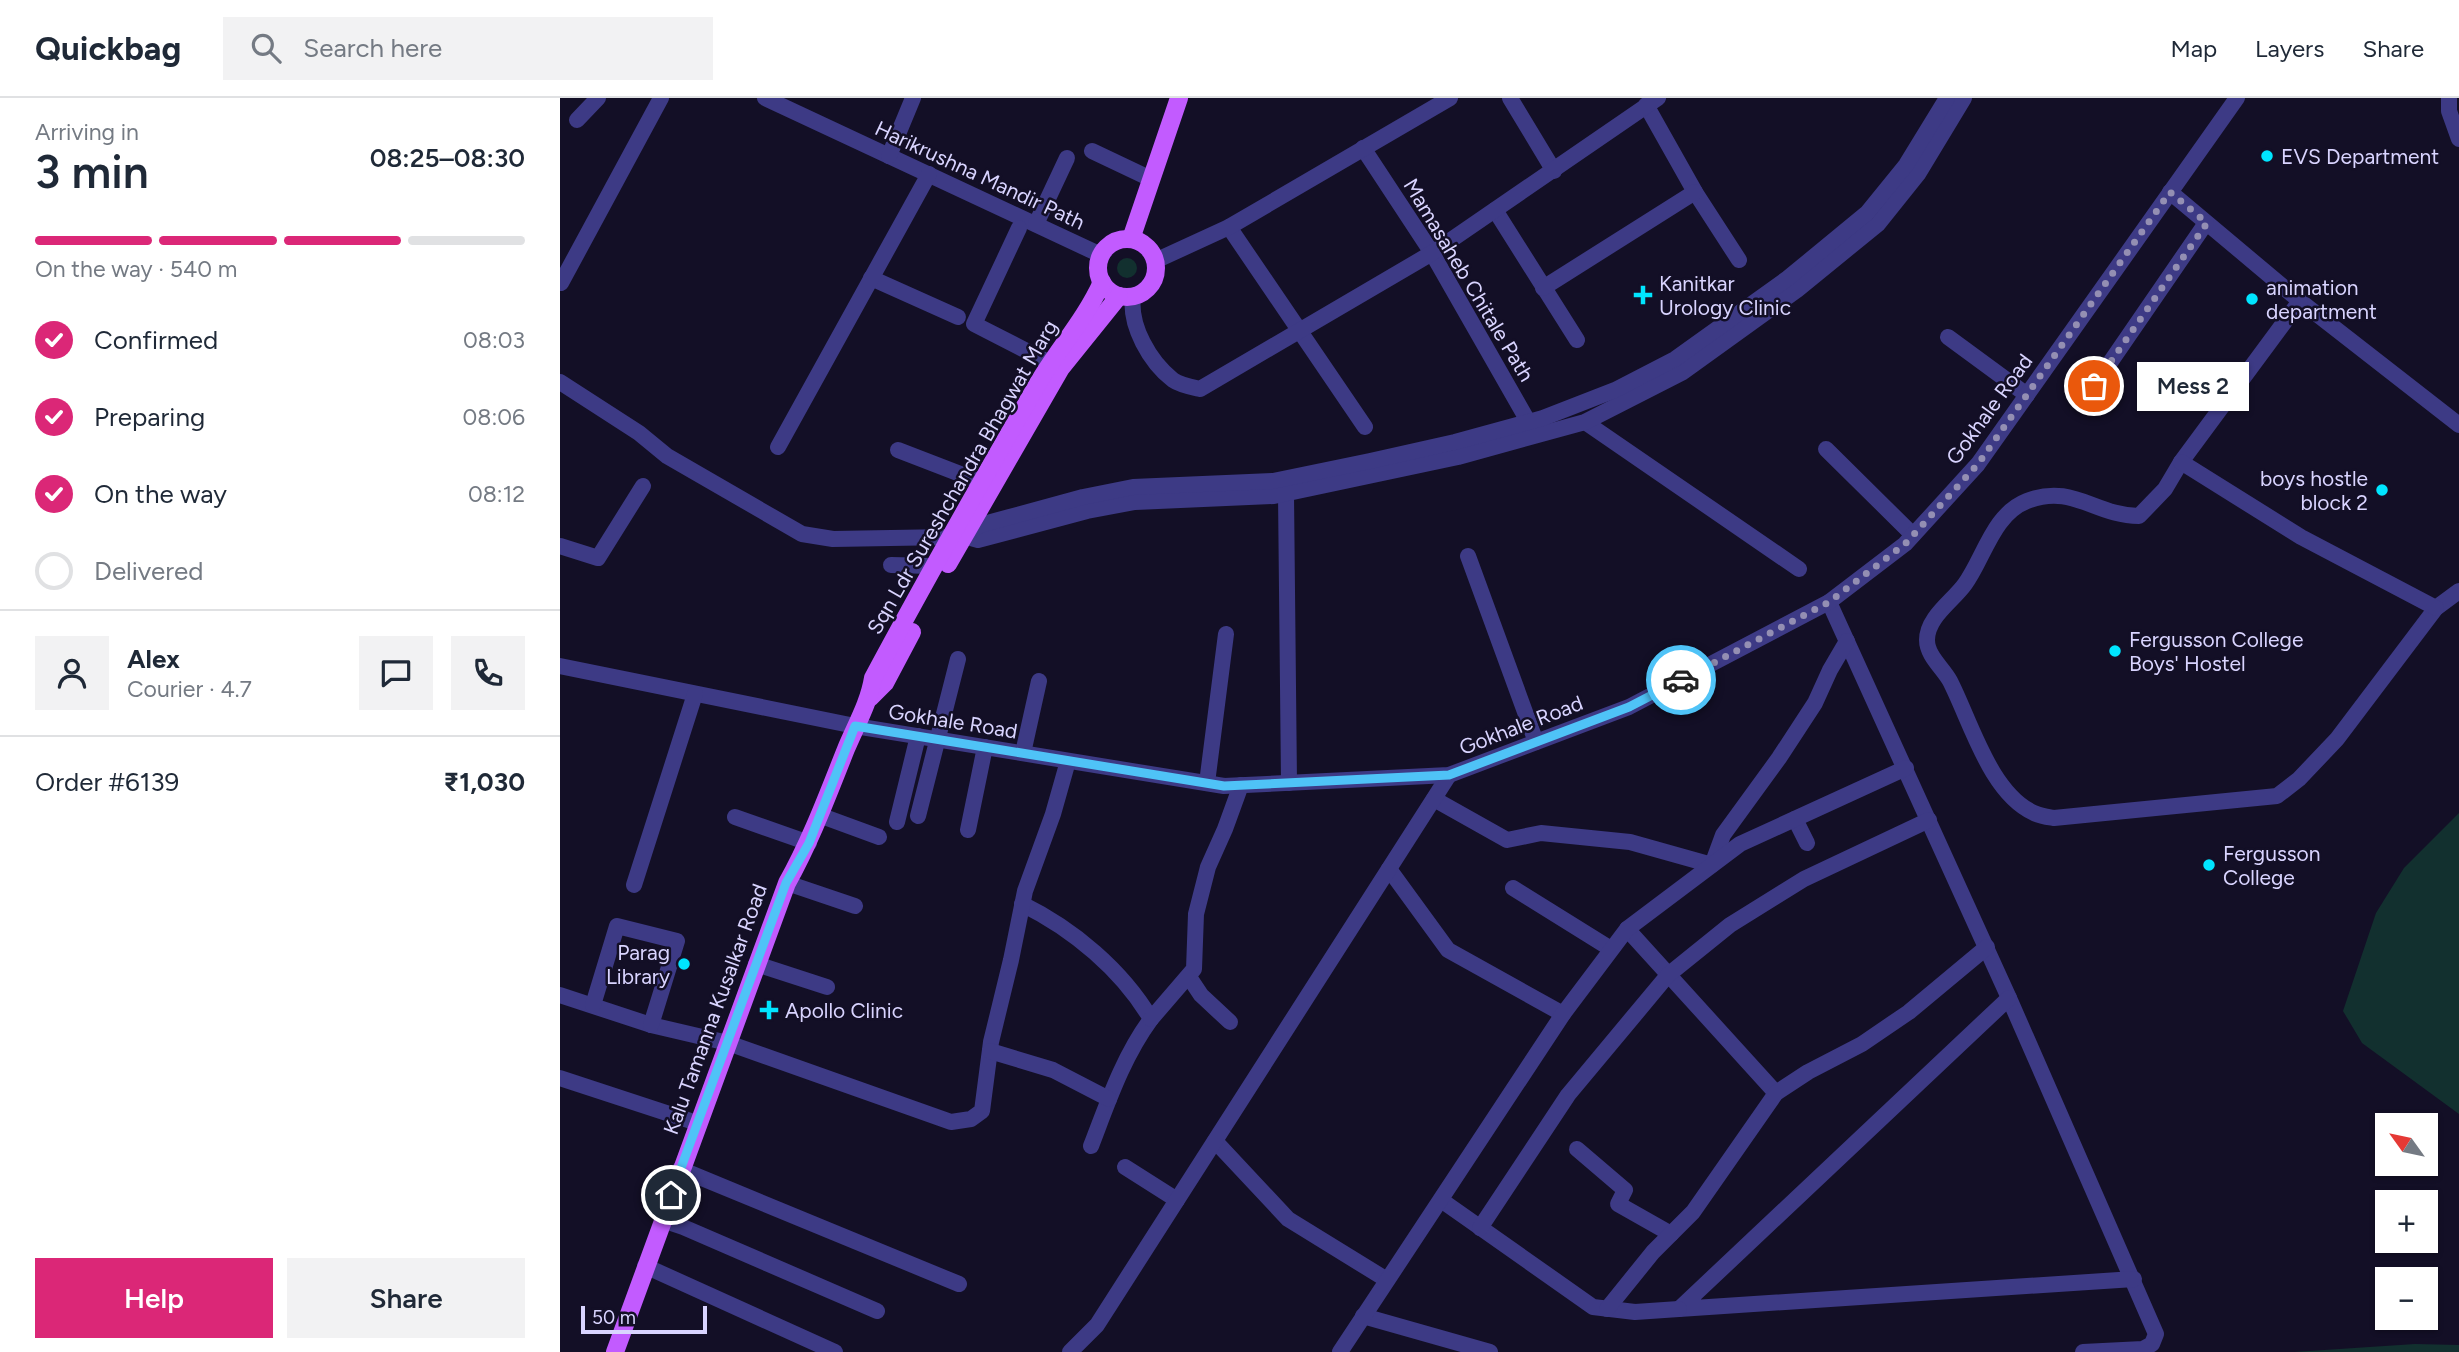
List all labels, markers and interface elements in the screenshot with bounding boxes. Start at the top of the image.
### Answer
search box [223,17,713,80]
text: Quickbag [35,29,181,68]
icon: search [247,29,285,67]
text: Search here [303,32,442,64]
text: Map [2170,34,2217,63]
text: Layers [2255,34,2324,63]
text: Share [2362,34,2424,63]
street label: Harikrushna Mandir Path [871,115,1089,235]
text: Arriving in [35,118,139,146]
text: 08:25–08:30 [370,142,525,174]
text: 3 min [35,144,149,200]
place label: EVS Department [2281,144,2439,169]
marker: EVS Department [2259,148,2275,164]
street label: Mamasaheb Chitale Path [1399,174,1539,386]
text: On the way · 540 m [35,255,237,283]
place label: Kanitkar Urology Clinic [1659,271,1791,320]
place label: animation department [2266,275,2377,324]
marker: Kanitkar Urology Clinic [1633,285,1653,305]
marker: animation department [2244,291,2260,307]
street label: Sqn Ldr Sureshchandra Bhagwat Marg [862,316,1062,638]
icon: check [35,321,73,359]
text: Confirmed [94,324,218,356]
text: 08:03 [463,326,525,354]
street label: Gokhale Road [1941,349,2037,469]
pin [2064,356,2124,416]
callout: Mess 2 [2136,362,2248,410]
icon: bag [2075,367,2113,405]
text: Mess 2 [2157,372,2229,400]
icon: check [35,398,73,436]
text: Preparing [94,401,205,433]
text: 08:06 [463,403,525,431]
place label: boys hostle block 2 [2260,466,2368,515]
icon: check [35,475,73,513]
text: On the way [94,478,227,510]
text: 08:12 [468,480,525,508]
marker: boys hostle block 2 [2374,482,2390,498]
text: Delivered [94,555,203,587]
place label: Fergusson College Boys' Hostel [2129,627,2303,676]
button: person [35,636,109,710]
button: chat [359,636,433,710]
button: phone [451,636,525,710]
text: Alex [127,643,180,675]
marker: Fergusson College Boys' Hostel [2107,643,2123,659]
courier [1646,645,1716,715]
icon: car [1662,661,1700,699]
text: Courier · 4.7 [127,675,252,703]
street label: Gokhale Road [1456,690,1586,760]
street label: Gokhale Road [887,698,1019,744]
text: Order #6139 [35,766,179,798]
text: ₹1,030 [444,766,525,798]
place label: Fergusson College [2223,841,2320,890]
marker: Fergusson College [2201,857,2217,873]
street label: Kalu Tamanna Kusalkar Road [658,880,772,1138]
place label: Parag Library [606,940,670,989]
marker: Parag Library [676,956,692,972]
place label: Apollo Clinic [785,998,903,1023]
marker: Apollo Clinic [759,1000,779,1020]
north arrow [2375,1113,2438,1176]
map controls [2375,1113,2438,1330]
pin [641,1165,701,1225]
icon: home [652,1176,690,1214]
button: + [2375,1190,2438,1253]
button: Help [35,1258,273,1338]
button: Share [287,1258,525,1338]
button: − [2375,1267,2438,1330]
scale bar [581,1303,707,1335]
text: 50 m [592,1306,636,1329]

